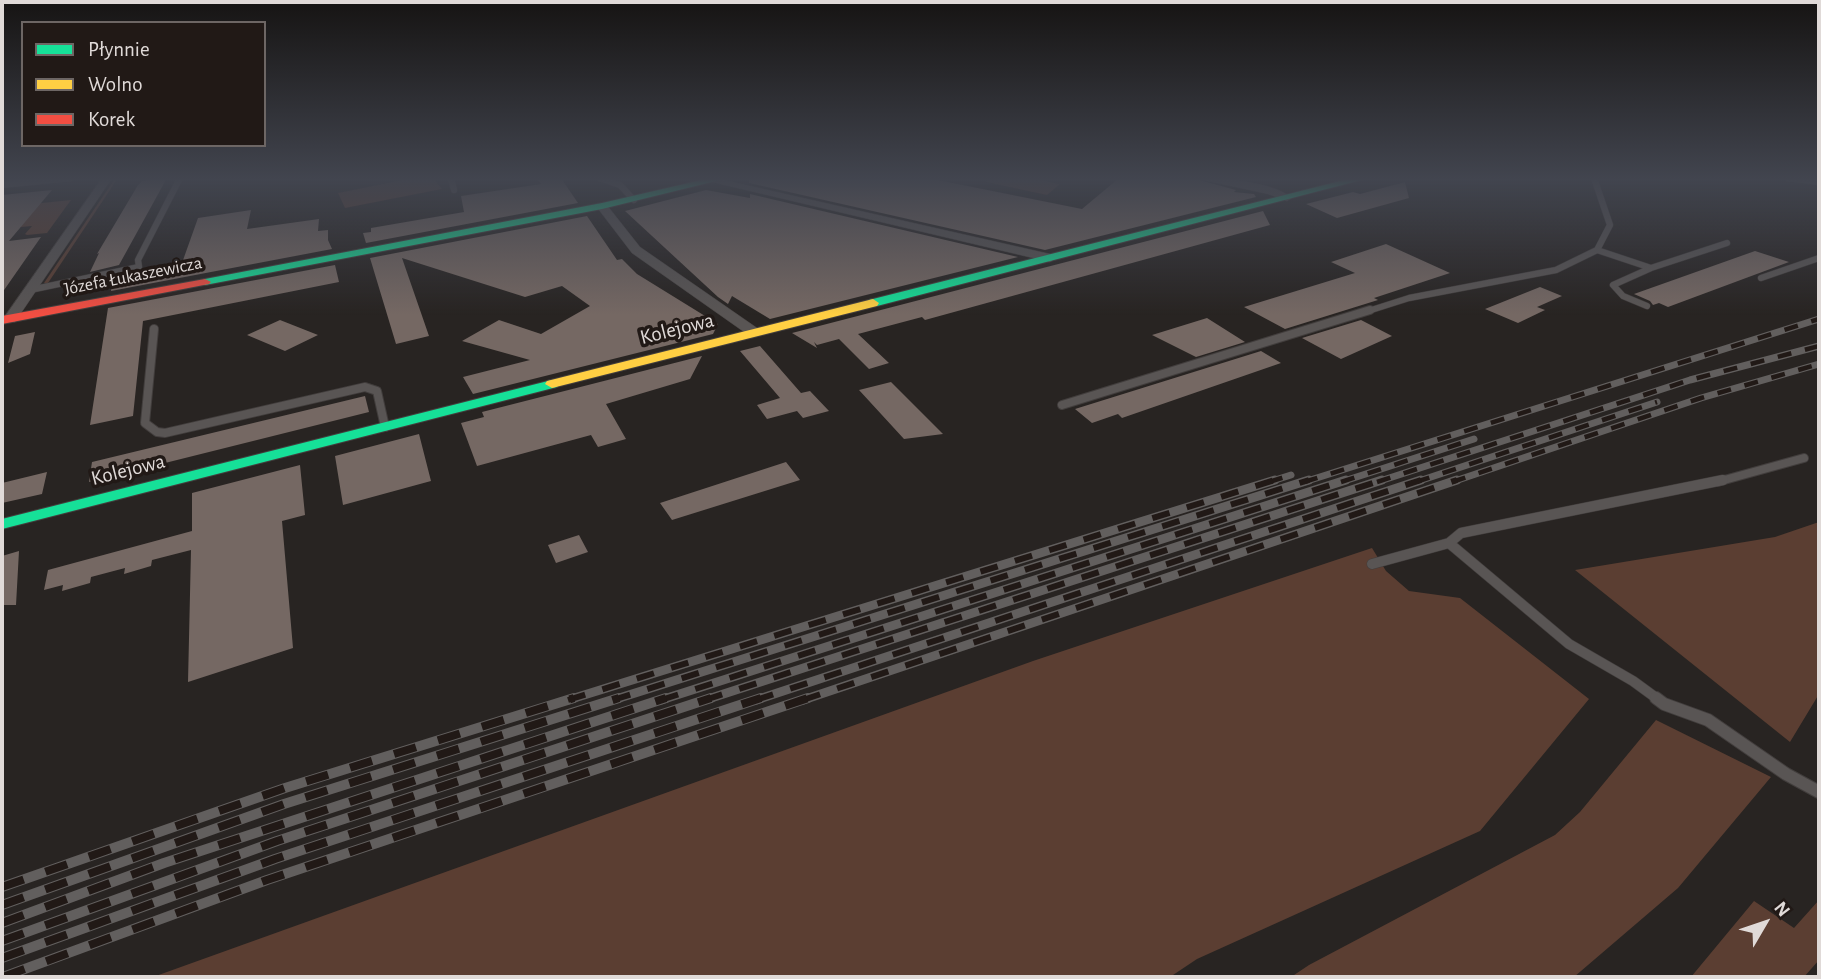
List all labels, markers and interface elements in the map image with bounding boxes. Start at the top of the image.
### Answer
legend [21,21,266,147]
text: Płynnie [88,39,150,60]
text: Wolno [88,74,142,95]
text: Korek [88,109,135,130]
street label: Józefa Łukaszewicza [62,252,204,300]
street label: Kolejowa [637,308,717,350]
street label: Kolejowa [88,449,168,491]
north arrow [1730,888,1800,958]
text: N [1770,898,1793,921]

